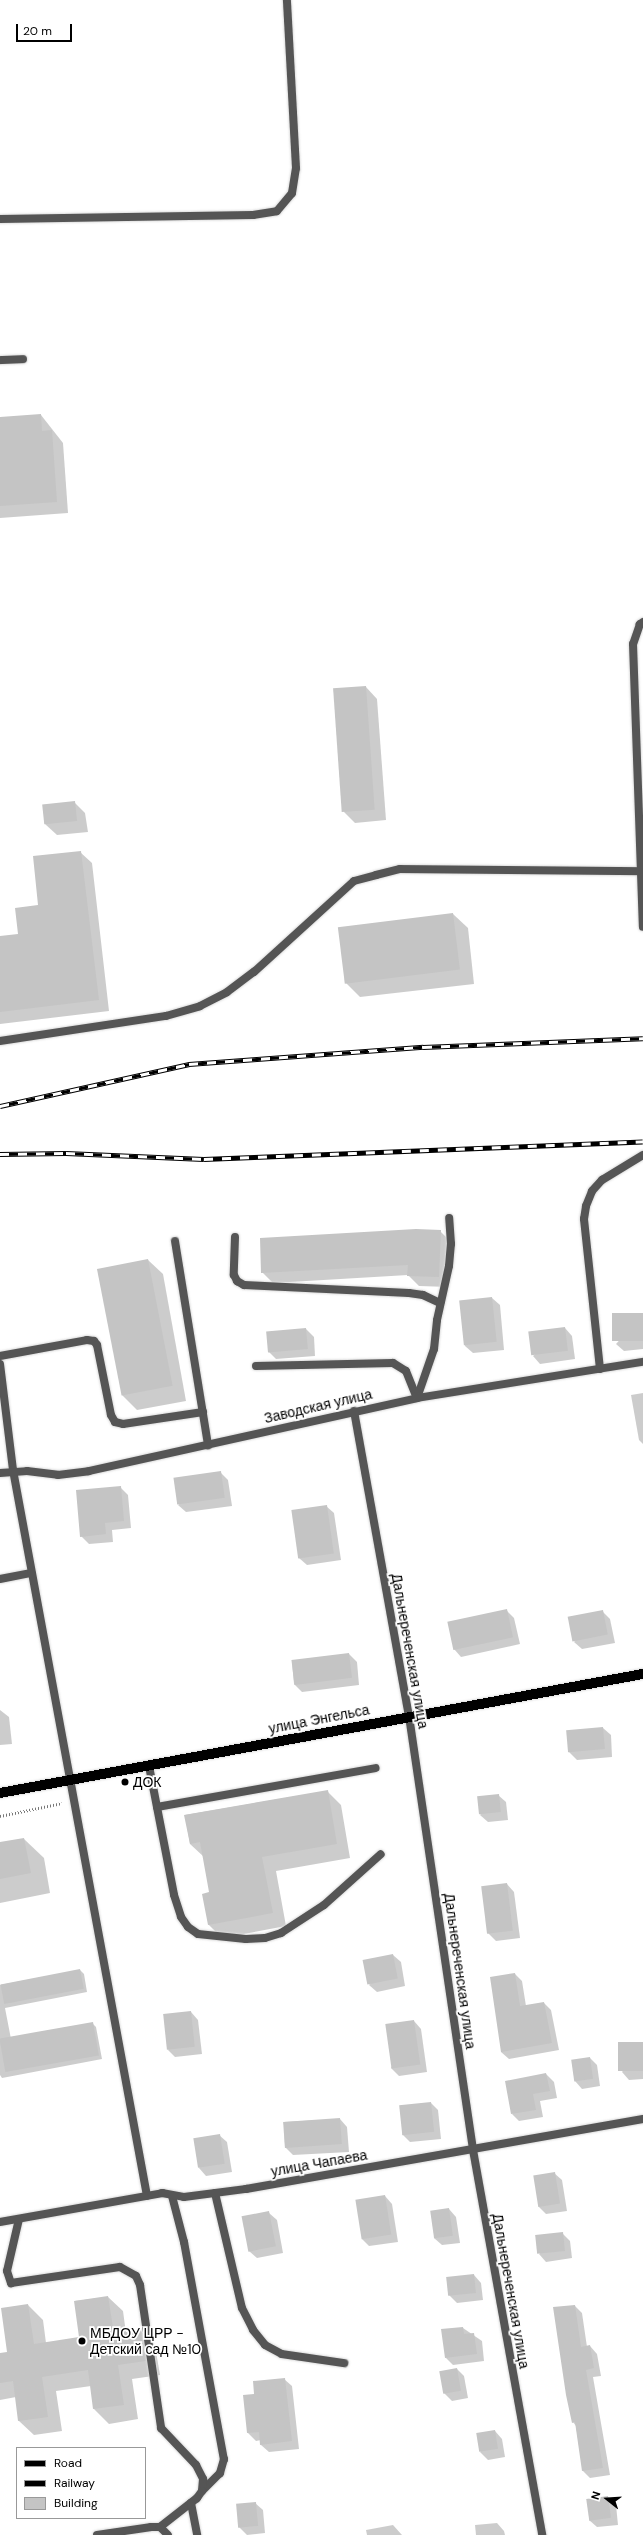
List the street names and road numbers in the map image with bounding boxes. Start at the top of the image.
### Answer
street label: Заводская улица [262,1385,374,1427]
street label: Дальнереченская улица [388,1572,432,1730]
street label: улица Энгельса [267,1701,371,1737]
street label: Дальнереченская улица [441,1892,479,2050]
street label: улица Чапаева [270,2146,368,2180]
street label: Дальнереченская улица [489,2212,533,2370]

